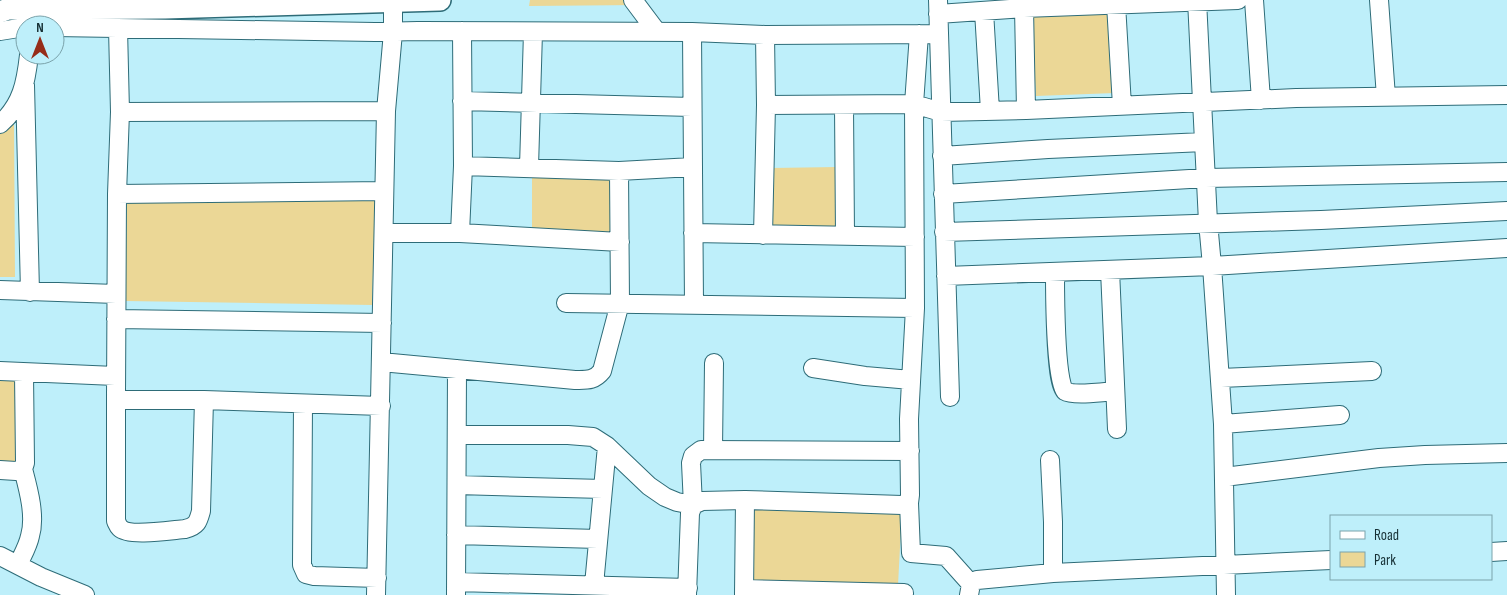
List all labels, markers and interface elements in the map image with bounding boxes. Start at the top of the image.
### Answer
north arrow [15,15,65,65]
text: N [36,19,44,36]
legend [1330,515,1492,580]
text: Road [1374,526,1399,545]
text: Park [1374,551,1396,570]

